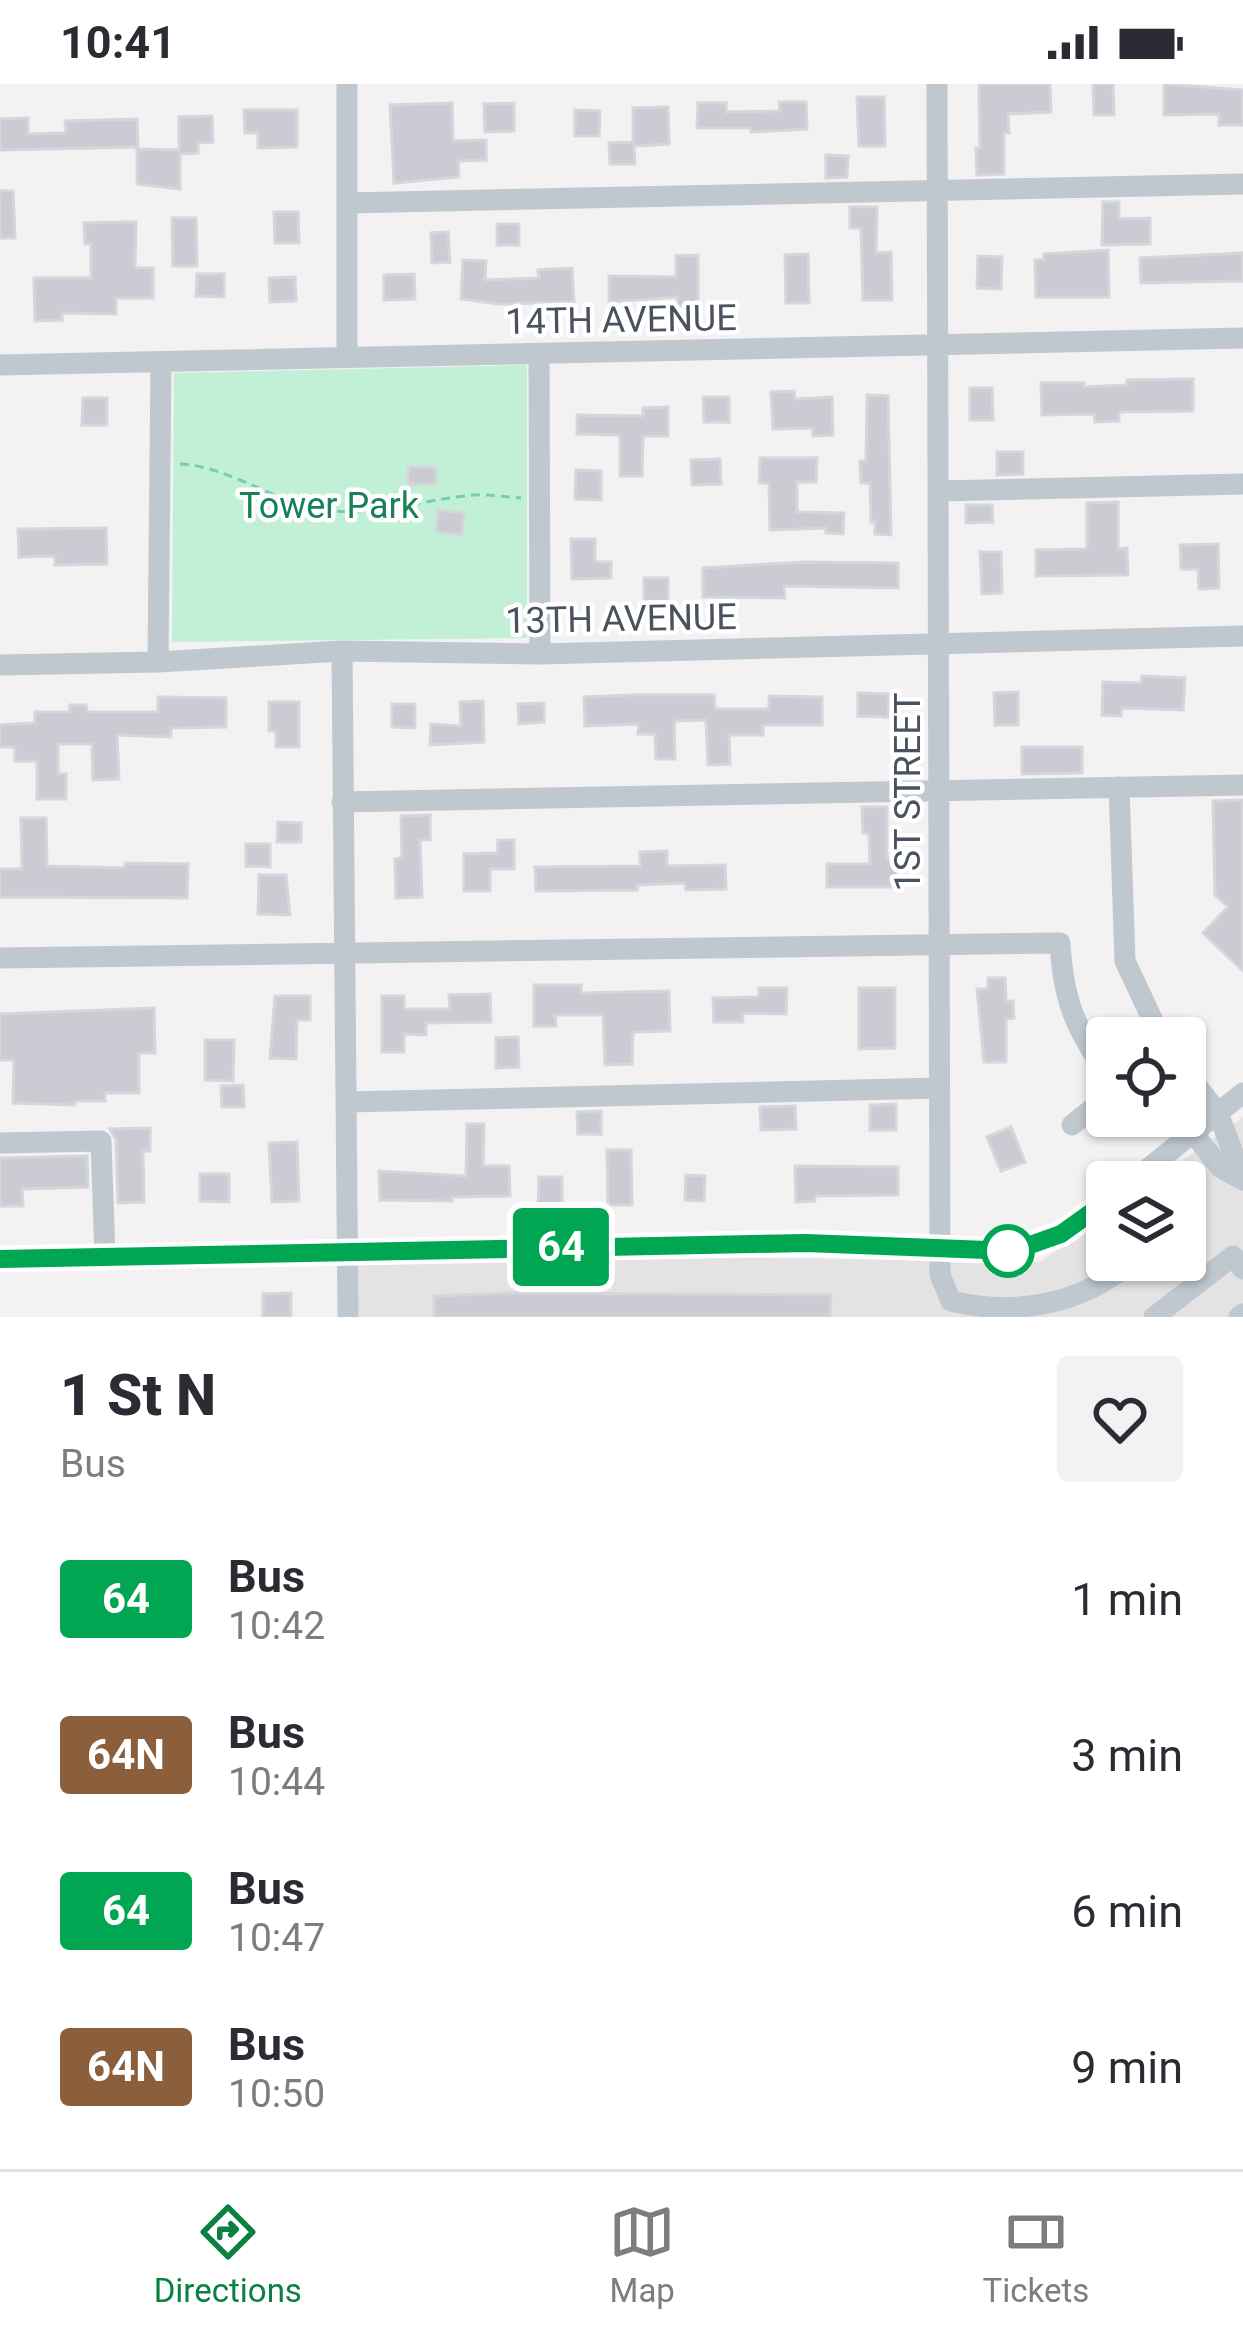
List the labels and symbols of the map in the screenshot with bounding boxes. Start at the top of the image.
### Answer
street label: 14TH AVENUE [505,297,737,343]
park label: Tower Park [239,485,420,527]
street label: 13TH AVENUE [505,596,737,642]
street label: 1ST STREET [887,692,929,892]
line badge: 64 [507,1208,615,1286]
unlabelled marker [983,1226,1033,1276]

